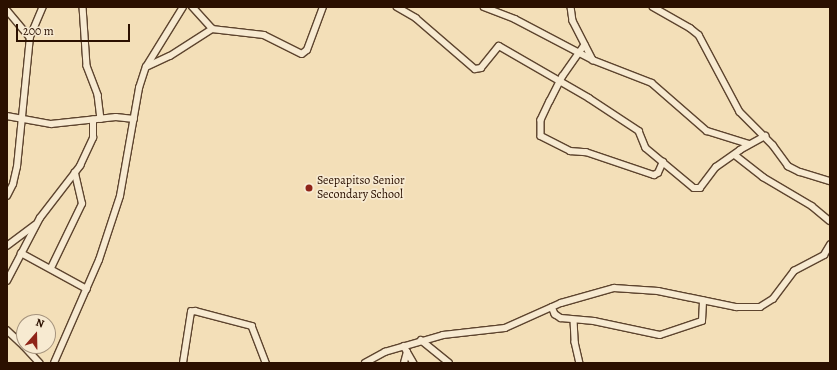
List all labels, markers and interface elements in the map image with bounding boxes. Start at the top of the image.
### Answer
scale bar [18,16,132,42]
text: 200 m [23,23,54,39]
place label: Seepapitso Senior Secondary School [317,174,405,202]
marker: Seepapitso Senior Secondary School [304,183,314,193]
north arrow [16,314,56,354]
text: N [34,315,46,332]

